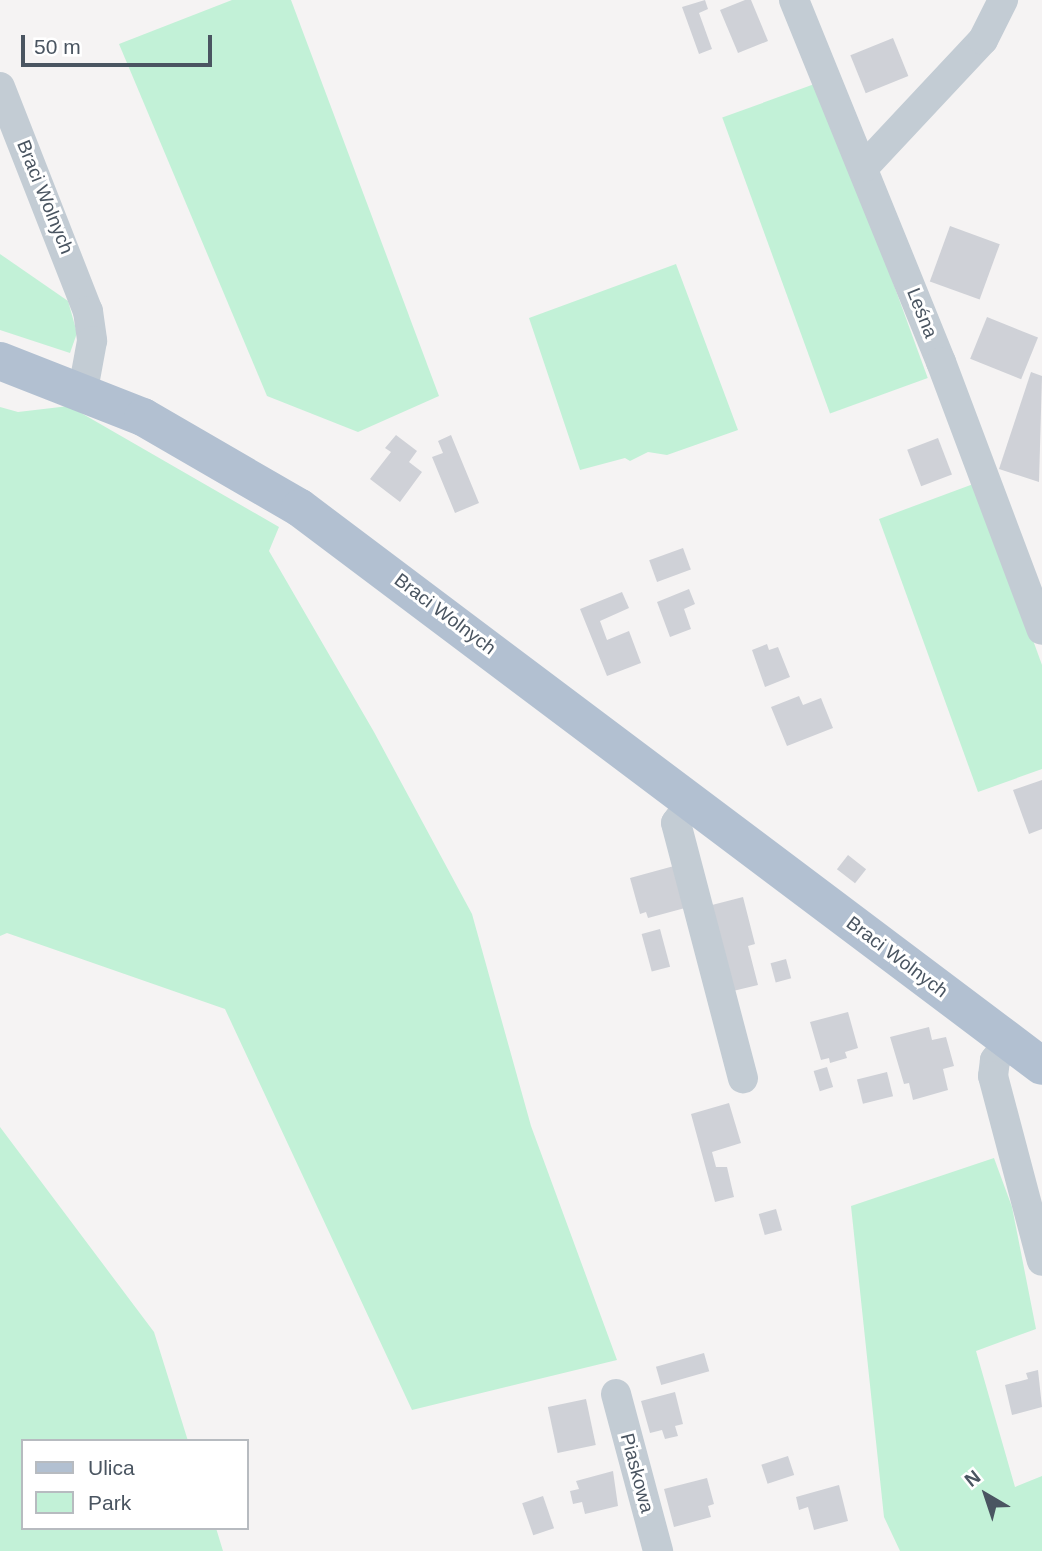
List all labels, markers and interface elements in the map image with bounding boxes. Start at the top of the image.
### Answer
scale bar [24,21,215,65]
text: 50 m [34,35,81,58]
street label: Braci Wolnych [12,137,78,257]
street label: Leśna [902,285,942,341]
street label: Braci Wolnych [390,568,500,660]
street label: Braci Wolnych [842,911,952,1003]
street label: Piaskowa [615,1431,659,1515]
legend [21,1439,248,1530]
text: Ulica [88,1456,135,1479]
north arrow [951,1460,1021,1530]
text: N [961,1466,984,1491]
text: Park [88,1491,131,1514]

